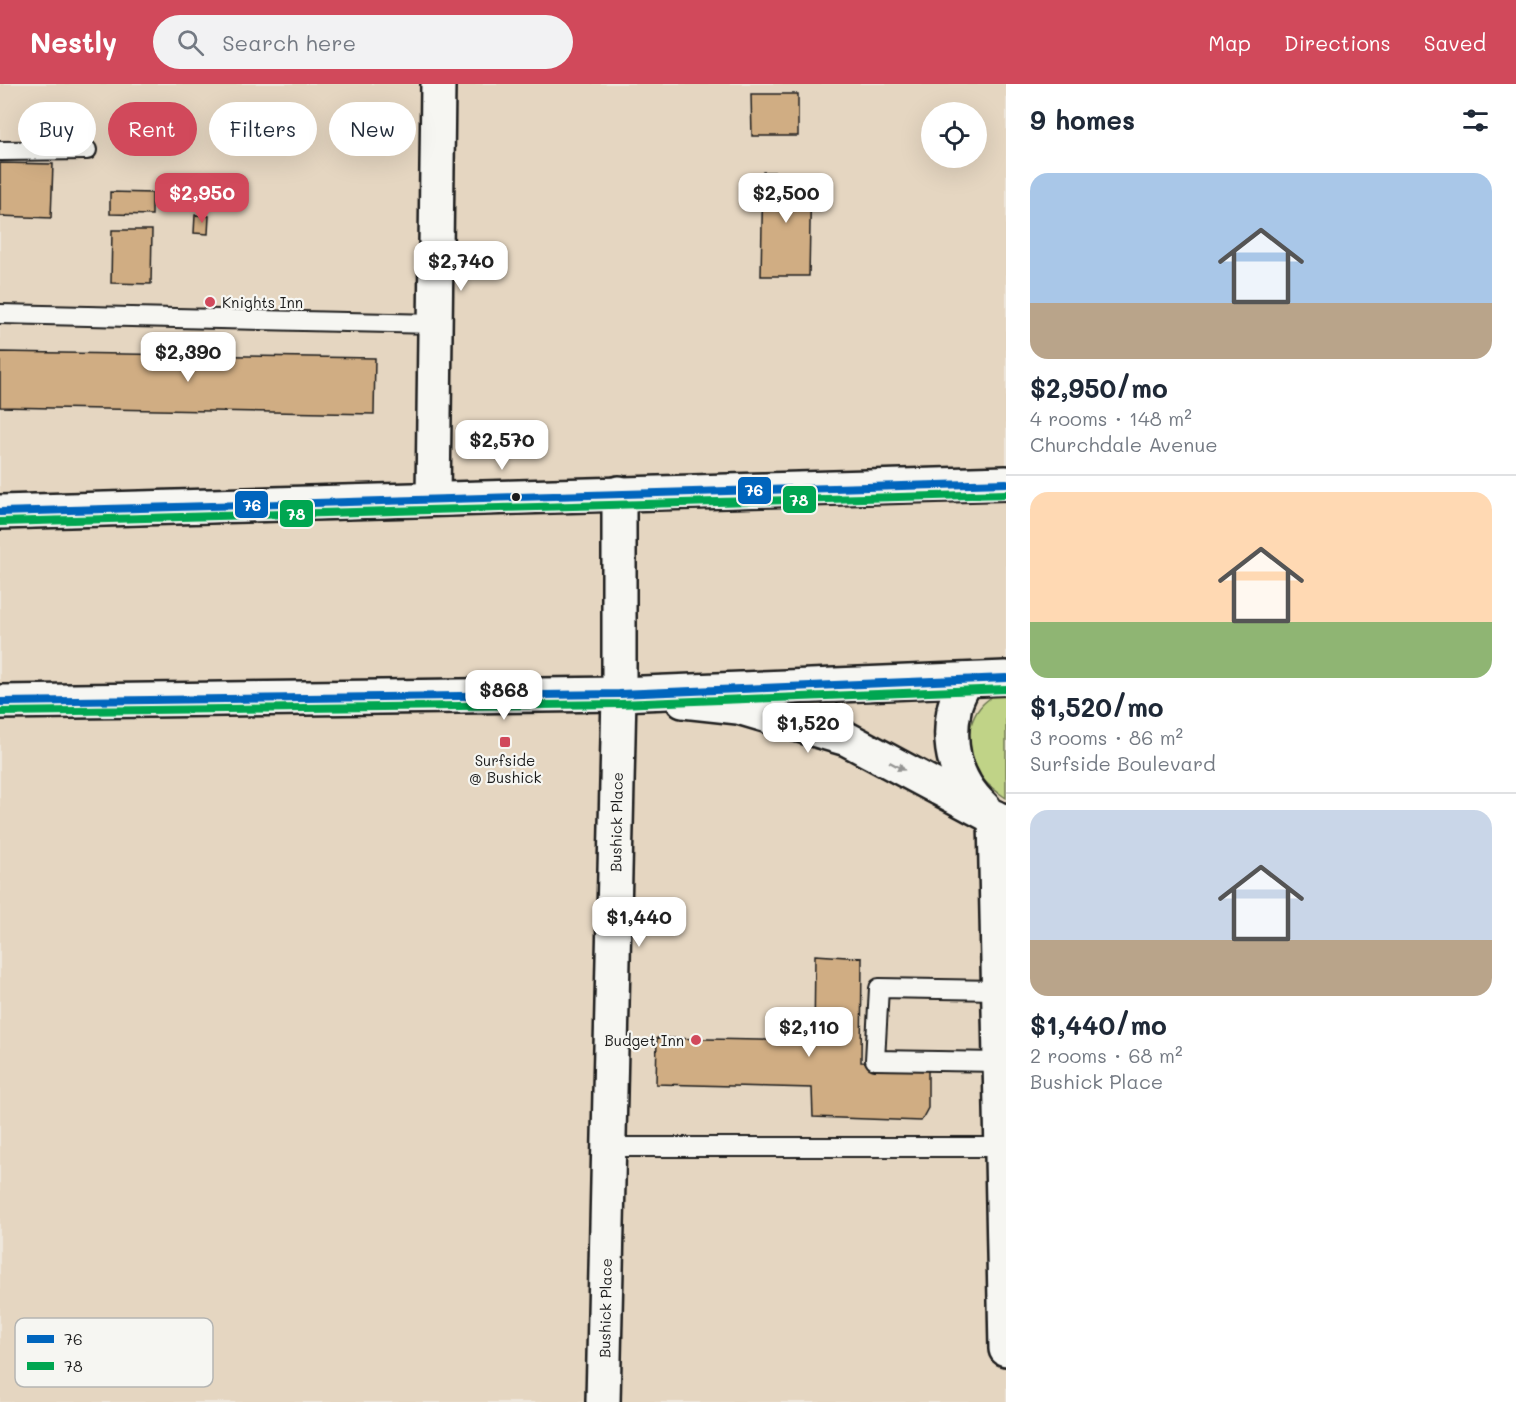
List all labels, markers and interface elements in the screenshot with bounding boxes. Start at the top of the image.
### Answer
search box [153,15,573,69]
text: Nestly [30,24,117,60]
icon: search [174,26,207,59]
text: Search here [222,28,356,57]
text: Map [1208,29,1251,56]
text: Directions [1284,29,1391,56]
text: Saved [1424,29,1486,56]
chip: Buy [18,102,96,156]
chip: Rent [108,102,197,156]
chip: Filters [209,102,317,156]
chip: New [329,102,416,156]
map controls [921,102,987,168]
button: locate [921,102,987,168]
text: 9 homes [1030,103,1135,137]
icon: filters [1459,104,1492,137]
pin: $2,950 [153,173,251,224]
pin: $2,500 [737,173,835,224]
text: $2,950 [169,179,235,205]
text: $2,500 [752,179,820,205]
icon: home [1207,212,1315,320]
pin: $2,740 [412,241,510,292]
text: $2,740 [428,247,494,273]
place label: Knights Inn [222,292,303,312]
marker: Knights Inn [203,295,217,309]
pin: $2,390 [139,332,237,383]
text: $2,390 [155,338,221,364]
text: $2,950/mo [1030,371,1168,405]
text: 4 rooms · 148 m² [1030,405,1192,431]
pin: $2,570 [453,420,551,471]
text: $2,570 [469,426,535,452]
text: Churchdale Avenue [1030,431,1218,457]
line badge: 76 [737,476,772,505]
text: 76 [745,479,764,500]
line badge: 78 [782,485,817,514]
text: 78 [790,489,808,510]
line badge: 76 [234,490,269,519]
unlabelled marker [510,491,522,503]
text: 76 [243,494,262,515]
line badge: 78 [279,499,314,528]
text: 78 [287,503,305,524]
icon: home [1207,531,1315,639]
pin: $868 [468,670,540,721]
text: $868 [479,676,529,702]
text: $1,520/mo [1030,690,1164,724]
pin: $1,520 [759,703,857,754]
text: $1,520 [776,709,840,735]
text: 3 rooms · 86 m² [1030,724,1183,750]
marker: Surfside @ Bushick [498,735,512,749]
place label: Surfside @ Bushick [469,750,541,787]
text: Surfside Boulevard [1030,750,1216,776]
one-way arrow [888,760,906,770]
street label: Bushick Place [605,772,627,872]
icon: home [1207,849,1315,957]
pin: $1,440 [590,897,688,948]
text: $1,440 [606,903,672,929]
pin: $2,110 [760,1007,858,1058]
text: $1,440/mo [1030,1008,1167,1042]
text: $2,110 [779,1013,839,1039]
place label: Budget Inn [604,1030,684,1050]
marker: Budget Inn [689,1033,703,1047]
text: 2 rooms · 68 m² [1030,1042,1183,1068]
text: Bushick Place [1030,1068,1163,1094]
street label: Bushick Place [594,1258,616,1358]
legend [15,1318,213,1387]
text: 76 [64,1328,83,1349]
text: 78 [64,1355,83,1376]

